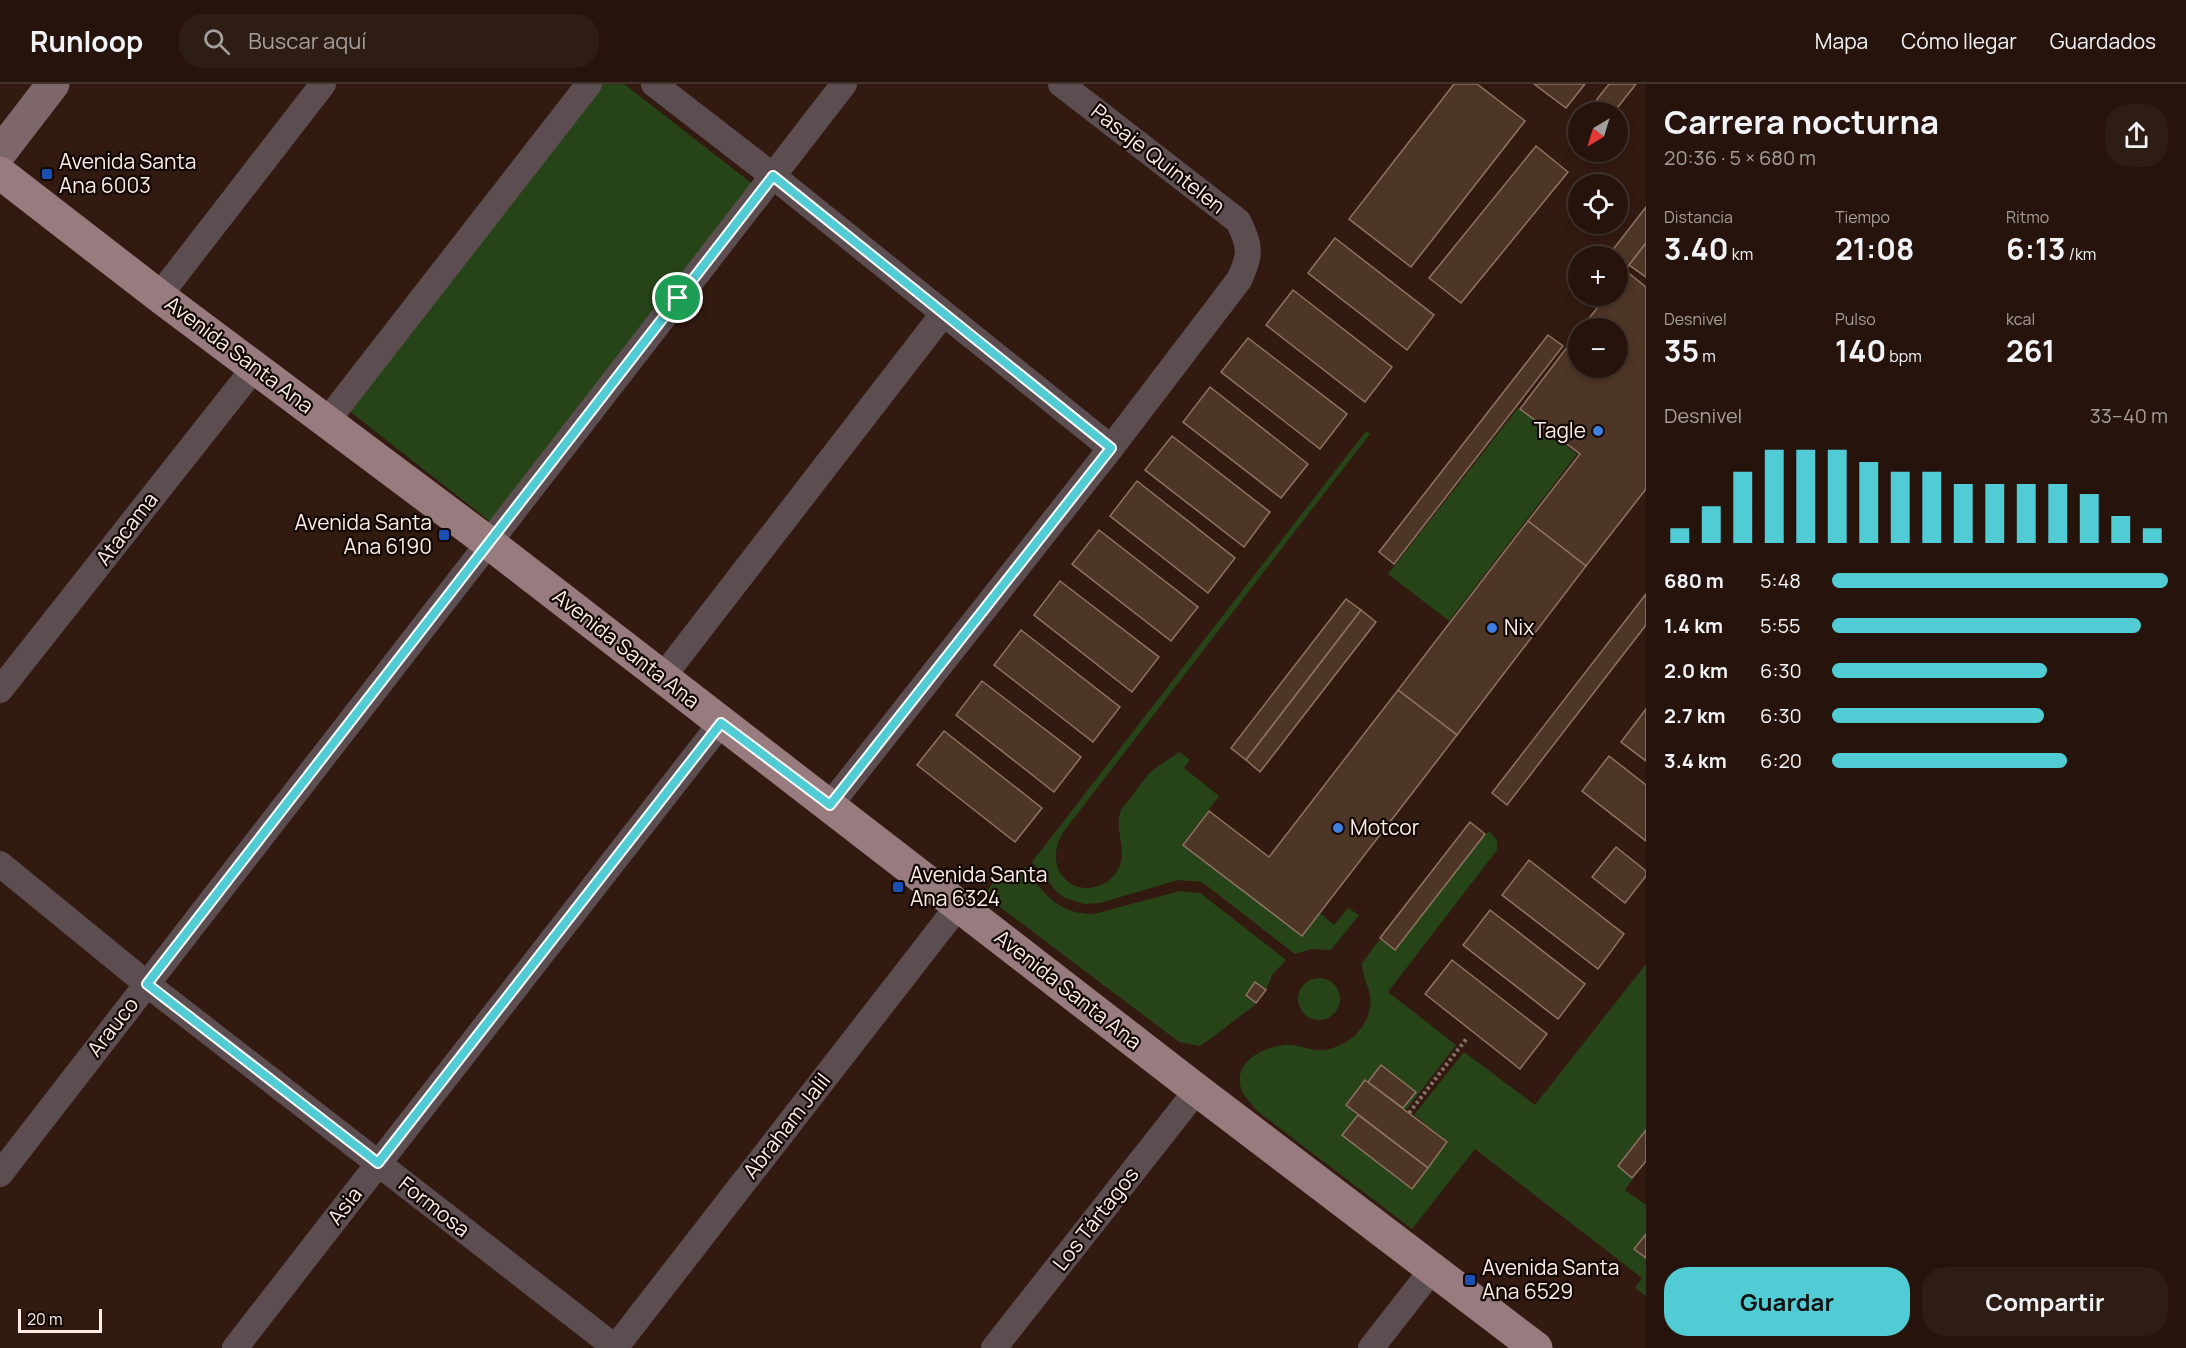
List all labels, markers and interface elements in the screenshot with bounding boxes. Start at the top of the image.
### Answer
search box [179,14,599,68]
text: Runloop [30,22,143,60]
icon: search [200,25,233,58]
text: Buscar aquí [248,26,366,56]
text: Mapa [1815,27,1868,55]
text: Cómo llegar [1901,27,2017,55]
text: Guardados [2050,27,2156,55]
street label: Pasaje Quintelen [1086,97,1231,219]
text: Carrera nocturna [1664,99,1939,144]
north arrow [1568,102,1628,162]
map controls [1568,102,1628,378]
button: share [2105,104,2168,167]
text: 20:36 · 5 × 680 m [1664,144,1816,171]
place label: Avenida Santa Ana 6003 [59,147,197,199]
marker: Avenida Santa Ana 6003 [40,167,54,181]
button: locate [1568,174,1628,234]
text: Distancia [1664,206,1733,228]
text: Tiempo [1835,206,1890,228]
text: Ritmo [2006,206,2049,228]
text: 3.40 [1664,228,1729,269]
text: 21:08 [1835,228,1914,269]
text: 6:13 [2006,228,2066,269]
text: km [1729,243,1753,265]
text: /km [2066,243,2096,265]
button: + [1568,246,1628,306]
pin [652,272,703,323]
icon: arrive [661,281,694,314]
street label: Avenida Santa Ana [160,289,320,419]
text: Desnivel [1664,308,1727,330]
text: Pulso [1835,308,1876,330]
text: kcal [2006,308,2035,330]
button: − [1568,318,1628,378]
text: 35 [1664,330,1699,371]
text: 140 [1835,330,1886,371]
text: 261 [2006,330,2055,371]
text: m [1699,345,1716,367]
text: bpm [1886,345,1922,367]
text: Desnivel [1664,402,1742,429]
text: 33–40 m [2090,402,2168,429]
place label: Tagle [1534,416,1586,444]
marker: Tagle [1591,424,1605,438]
street label: Atacama [89,486,164,571]
place label: Avenida Santa Ana 6190 [294,508,432,560]
marker: Avenida Santa Ana 6190 [437,528,451,542]
text: 680 m [1664,567,1724,594]
text: 5:48 [1760,567,1801,594]
street label: Avenida Santa Ana [547,582,706,714]
text: 1.4 km [1664,612,1723,639]
text: 5:55 [1760,612,1801,639]
place label: Nix [1504,613,1534,641]
marker: Nix [1485,621,1499,635]
text: 2.0 km [1664,657,1728,684]
text: 6:30 [1760,657,1802,684]
text: 2.7 km [1664,702,1725,729]
text: 6:30 [1760,702,1802,729]
text: 3.4 km [1664,747,1727,774]
text: 6:20 [1760,747,1802,774]
place label: Motcor [1350,813,1420,841]
marker: Motcor [1331,821,1345,835]
place label: Avenida Santa Ana 6324 [910,860,1048,912]
marker: Avenida Santa Ana 6324 [891,880,905,894]
street label: Avenida Santa Ana [989,923,1148,1055]
street label: Arauco [80,991,144,1062]
street label: Abraham Jalil [736,1067,836,1184]
street label: Los Tártagos [1046,1161,1145,1276]
street label: Formosa [393,1170,476,1243]
street label: Asia [321,1181,368,1230]
place label: Avenida Santa Ana 6529 [1482,1253,1620,1305]
button: Guardar [1664,1267,1910,1336]
button: Compartir [1922,1267,2168,1336]
marker: Avenida Santa Ana 6529 [1463,1273,1477,1287]
scale bar [18,1306,102,1334]
text: 20 m [27,1308,63,1330]

